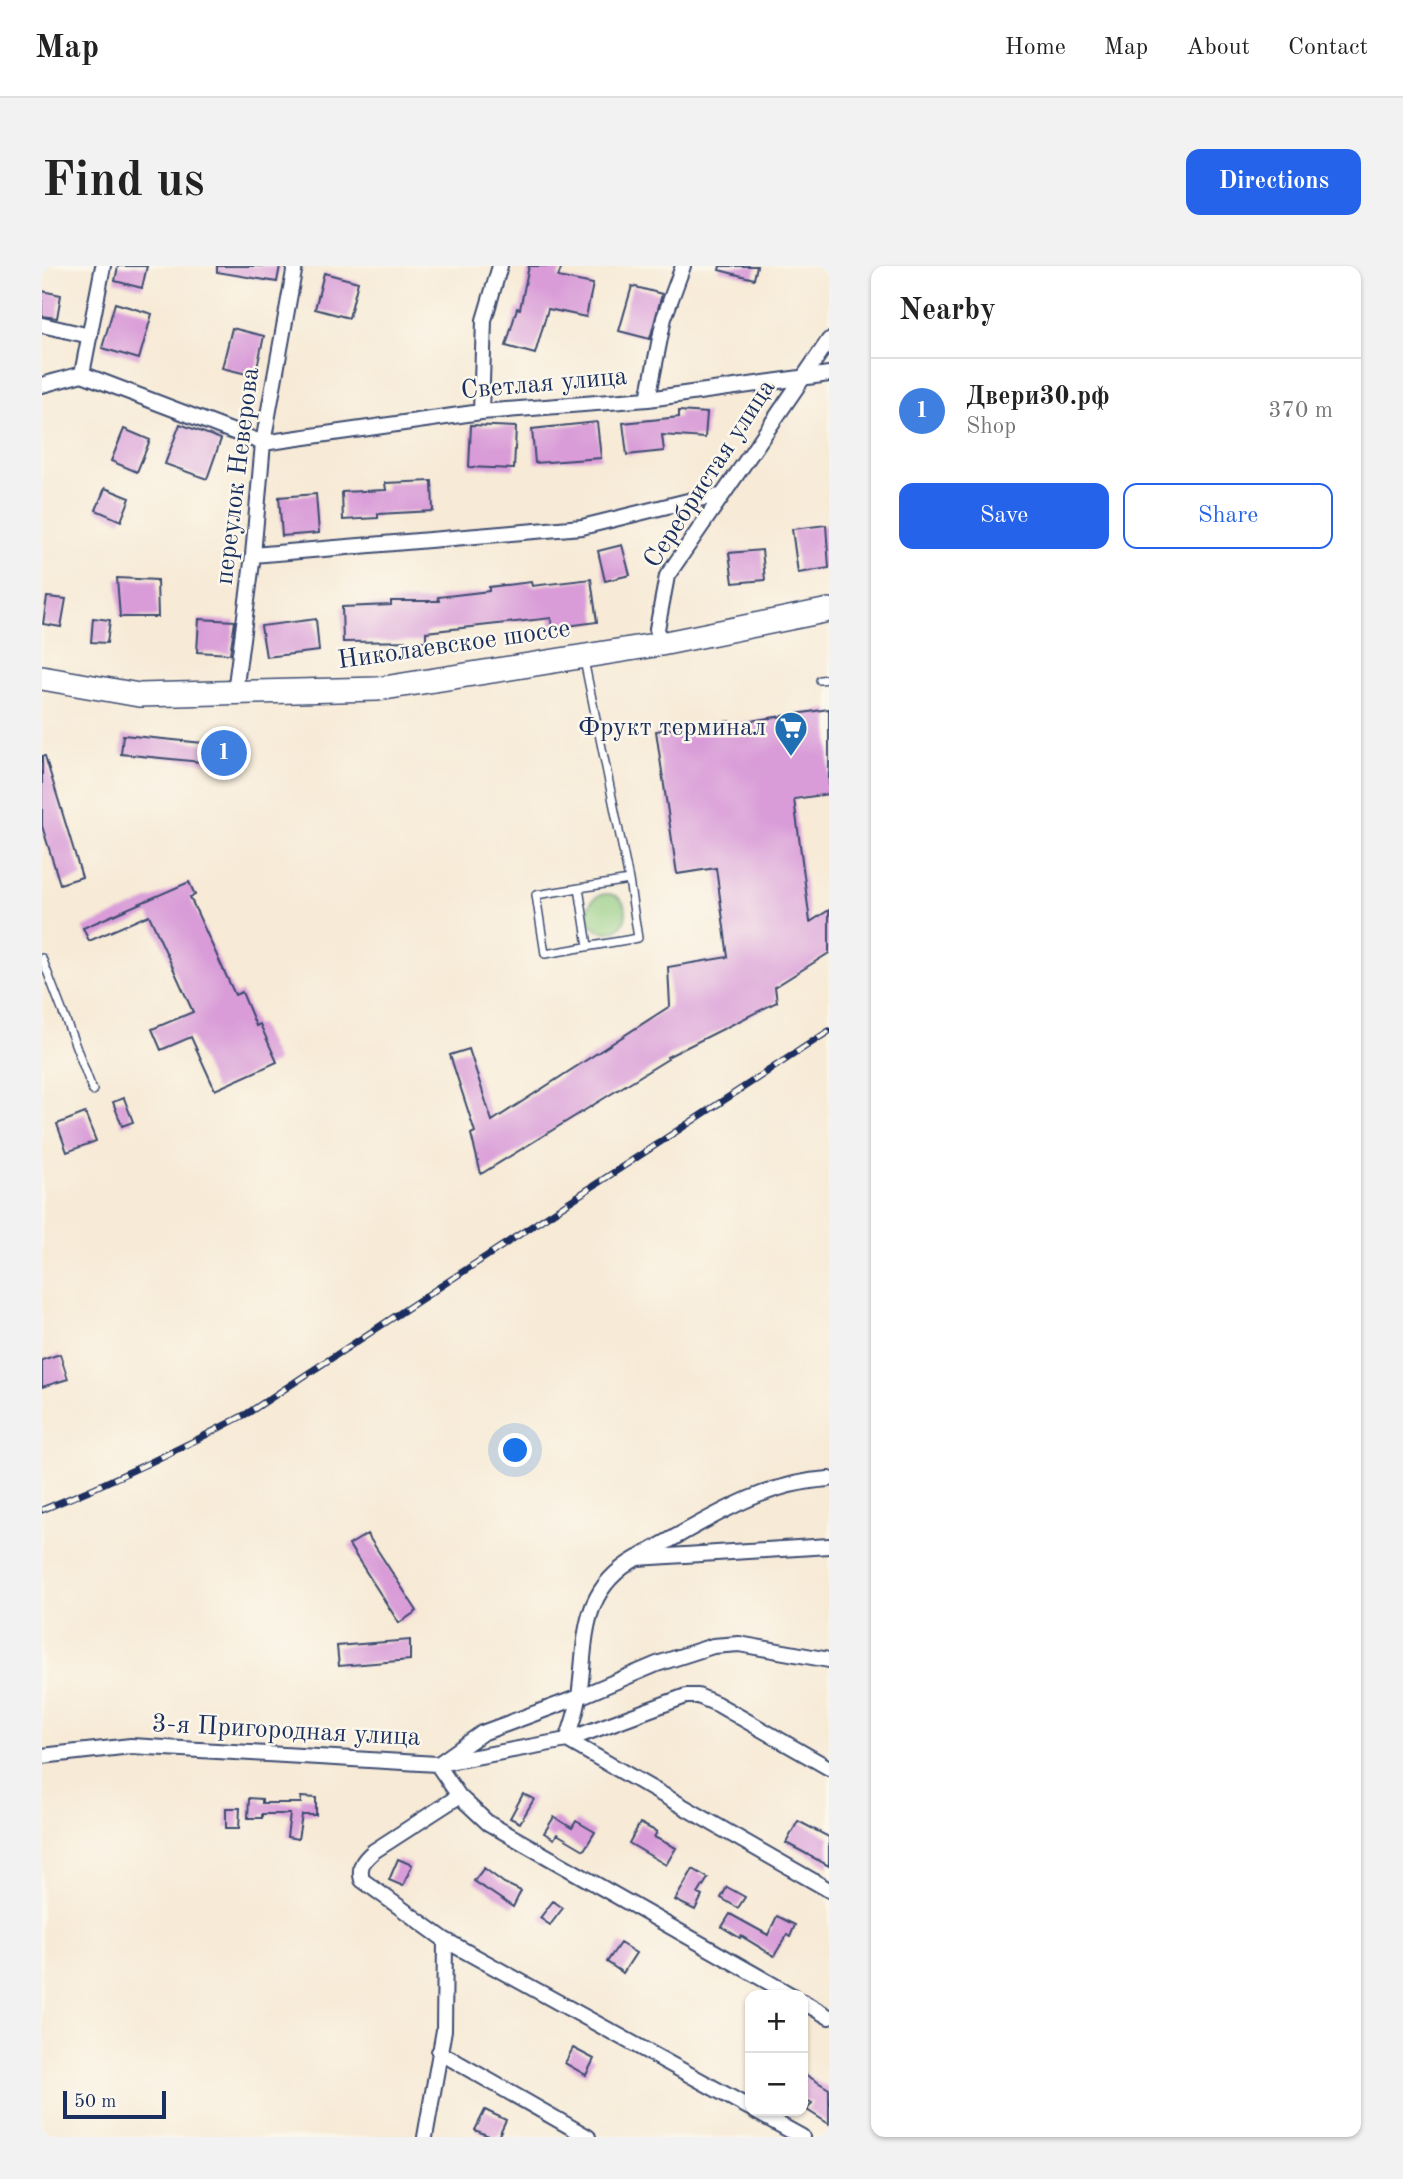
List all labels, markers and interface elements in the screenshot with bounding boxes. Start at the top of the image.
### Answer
text: Map [35,32,99,65]
text: Home [1005,36,1066,60]
text: Map [1104,36,1148,60]
text: About [1186,36,1250,60]
text: Contact [1288,36,1368,60]
button: Directions [1186,149,1361,215]
text: Find us [42,158,205,207]
text: Nearby [899,296,996,326]
street label: Светлая улица [460,364,628,404]
street label: переулок Неверова [212,366,264,586]
street label: Серебристая улица [639,375,781,573]
text: Двери30.рф [966,384,1110,410]
text: 1 [915,399,929,422]
text: 370 m [1268,399,1333,422]
text: Shop [966,415,1016,438]
button: Save [899,483,1109,549]
button: Share [1123,483,1333,549]
street label: Николаевское шоссе [336,616,572,674]
supermarket icon: Фрукт терминал [772,709,810,758]
place label: Фрукт терминал [578,715,766,741]
pin: 1 [201,727,247,779]
your location [498,1433,532,1467]
street label: 3-я Пригородная улица [151,1711,421,1751]
map controls [745,1990,808,2116]
button: + [745,1990,808,2053]
button: − [745,2053,808,2116]
scale bar [63,2088,166,2120]
text: 50 m [74,2093,116,2112]

